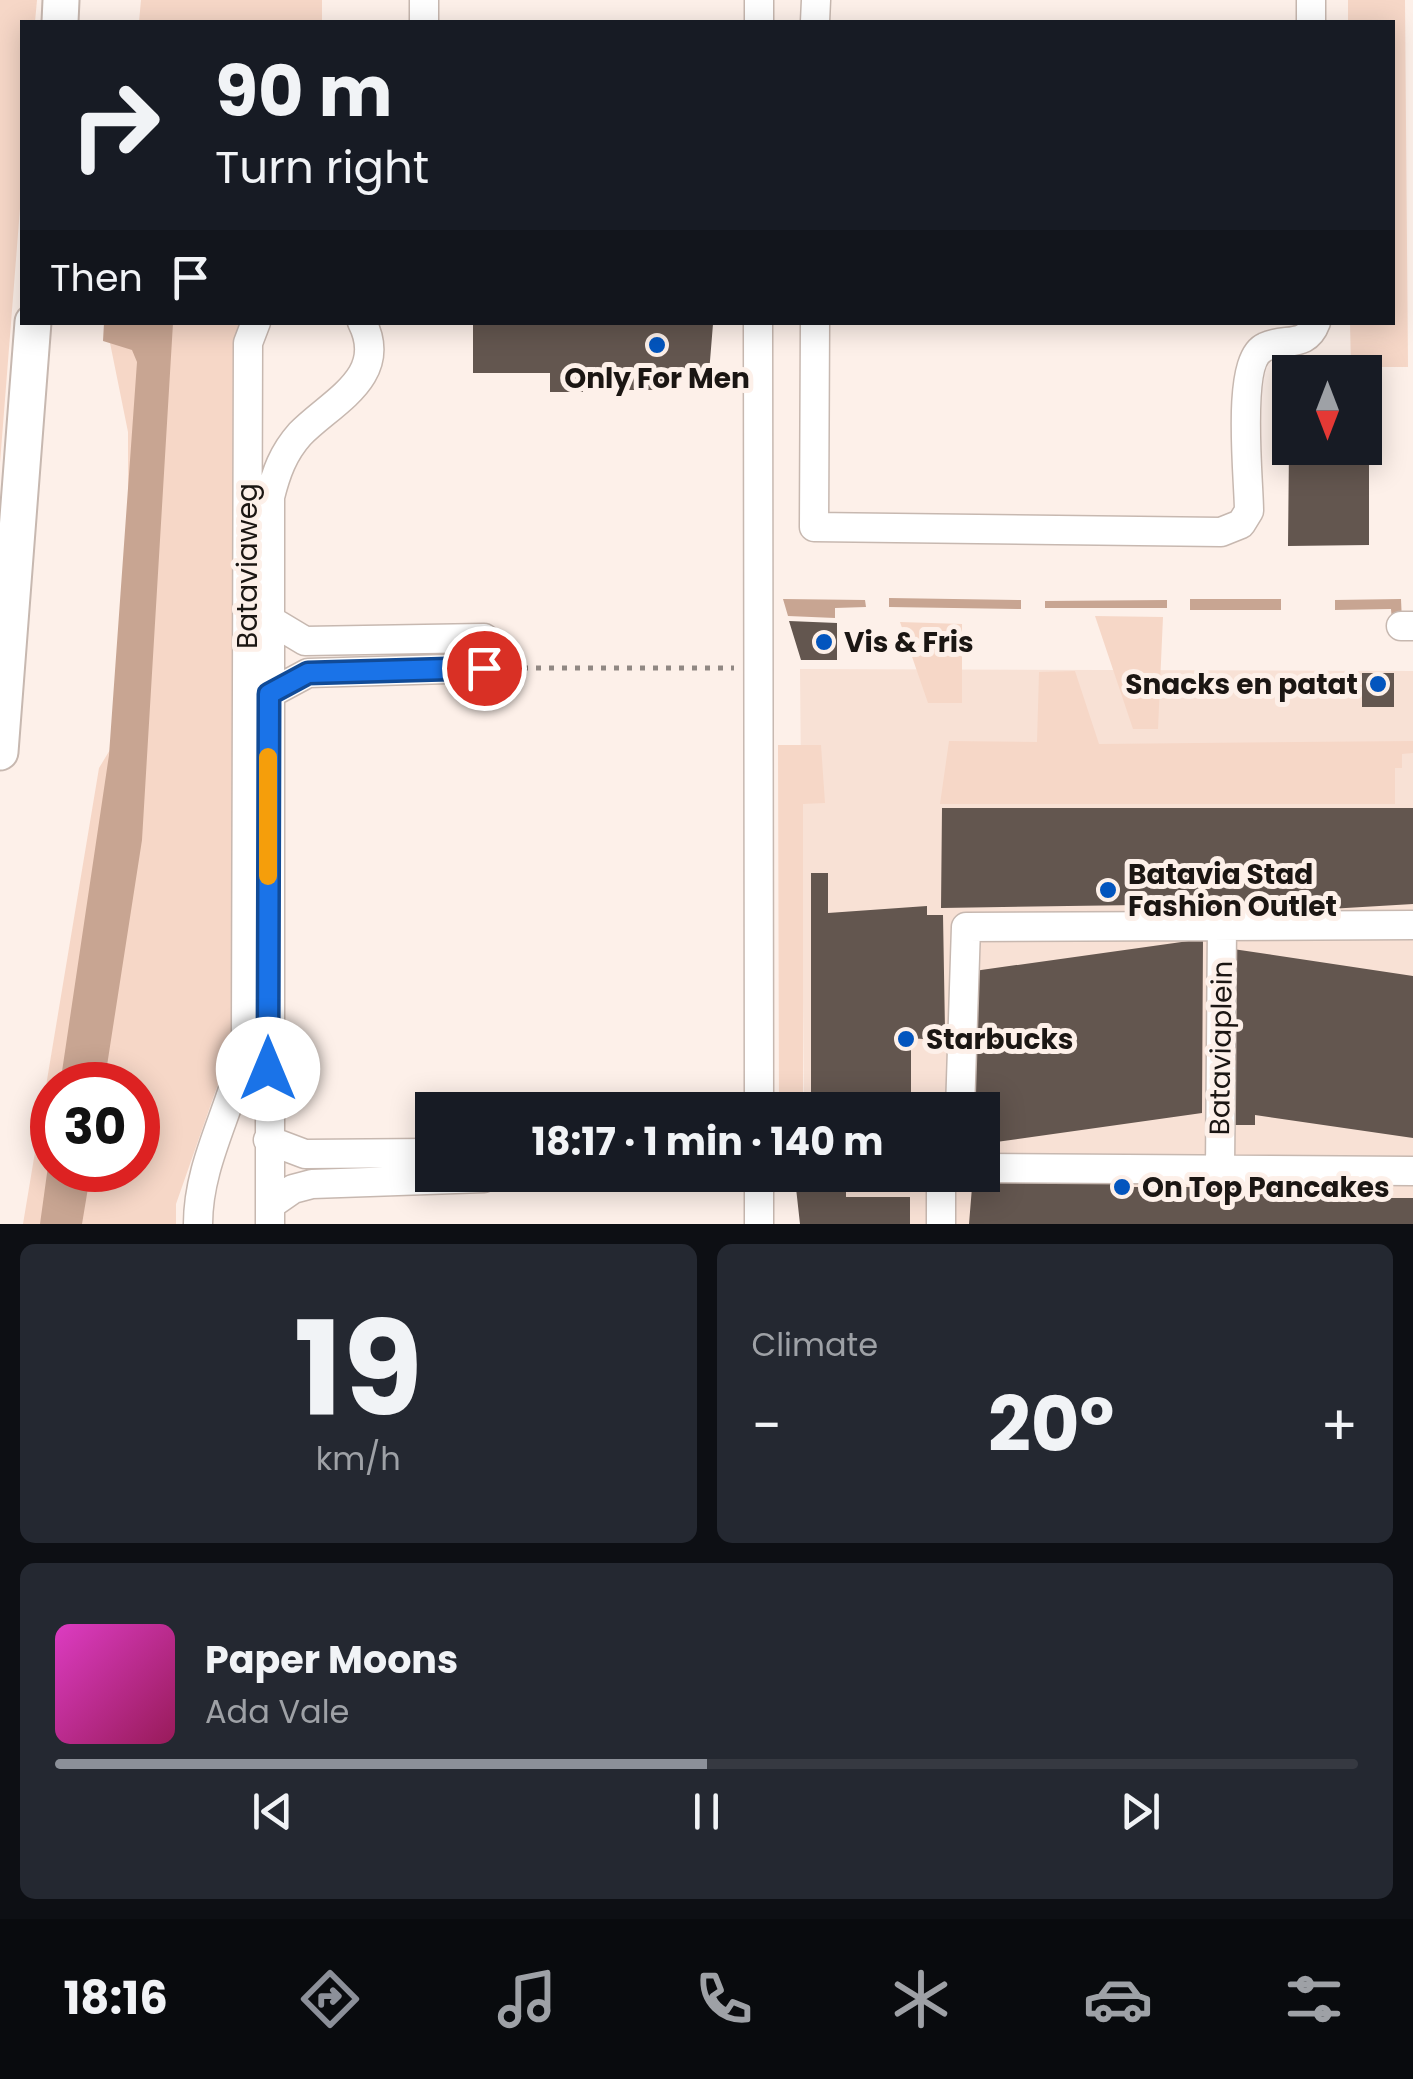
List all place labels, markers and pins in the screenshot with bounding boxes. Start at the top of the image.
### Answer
marker: Only For Men [646,334,668,356]
place label: Only For Men [564,359,750,398]
place label: Vis & Fris [844,623,974,662]
pin [442,626,527,711]
marker: Vis & Fris [813,631,835,653]
place label: Snacks en patat [1125,665,1358,704]
marker: Snacks en patat [1367,673,1389,695]
place label: Batavia Stad Fashion Outlet [1128,855,1337,926]
marker: Batavia Stad Fashion Outlet [1097,879,1119,901]
place label: Starbucks [926,1020,1073,1059]
marker: Starbucks [895,1028,917,1050]
place label: On Top Pancakes [1142,1168,1390,1207]
marker: On Top Pancakes [1111,1176,1133,1198]

